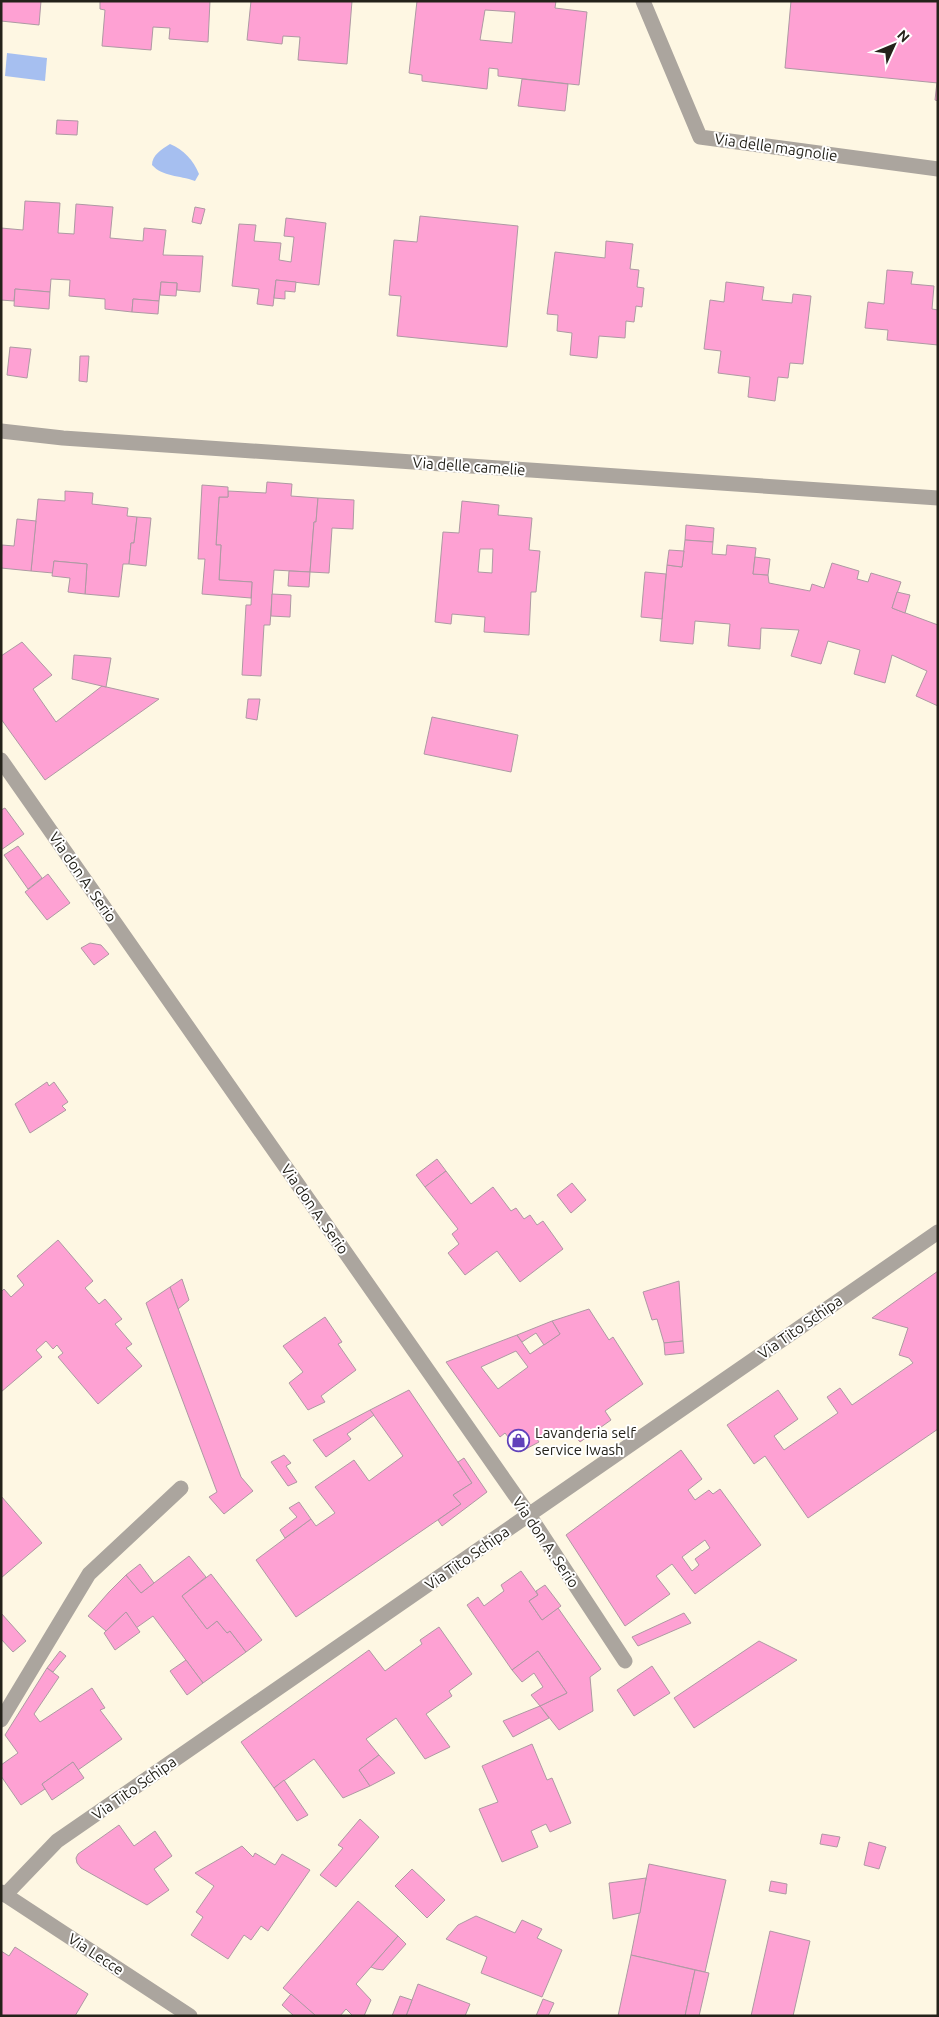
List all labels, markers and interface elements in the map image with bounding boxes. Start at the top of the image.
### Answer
north arrow [869,20,919,70]
text: N [894,27,913,45]
street label: Via delle magnolie [713,130,839,164]
street label: Via delle camelie [412,454,526,478]
street label: Via don A. Serio [46,829,120,925]
street label: Via don A. Serio [278,1161,352,1257]
street label: Via Tito Schipa [755,1292,845,1362]
place label: Lavanderia self service Iwash [535,1424,636,1458]
shop icon: Lavanderia self service Iwash [507,1429,531,1453]
street label: Via don A. Serio [509,1493,583,1591]
street label: Via Tito Schipa [422,1523,512,1593]
street label: Via Tito Schipa [89,1753,179,1823]
street label: Via Lecce [65,1930,127,1978]

